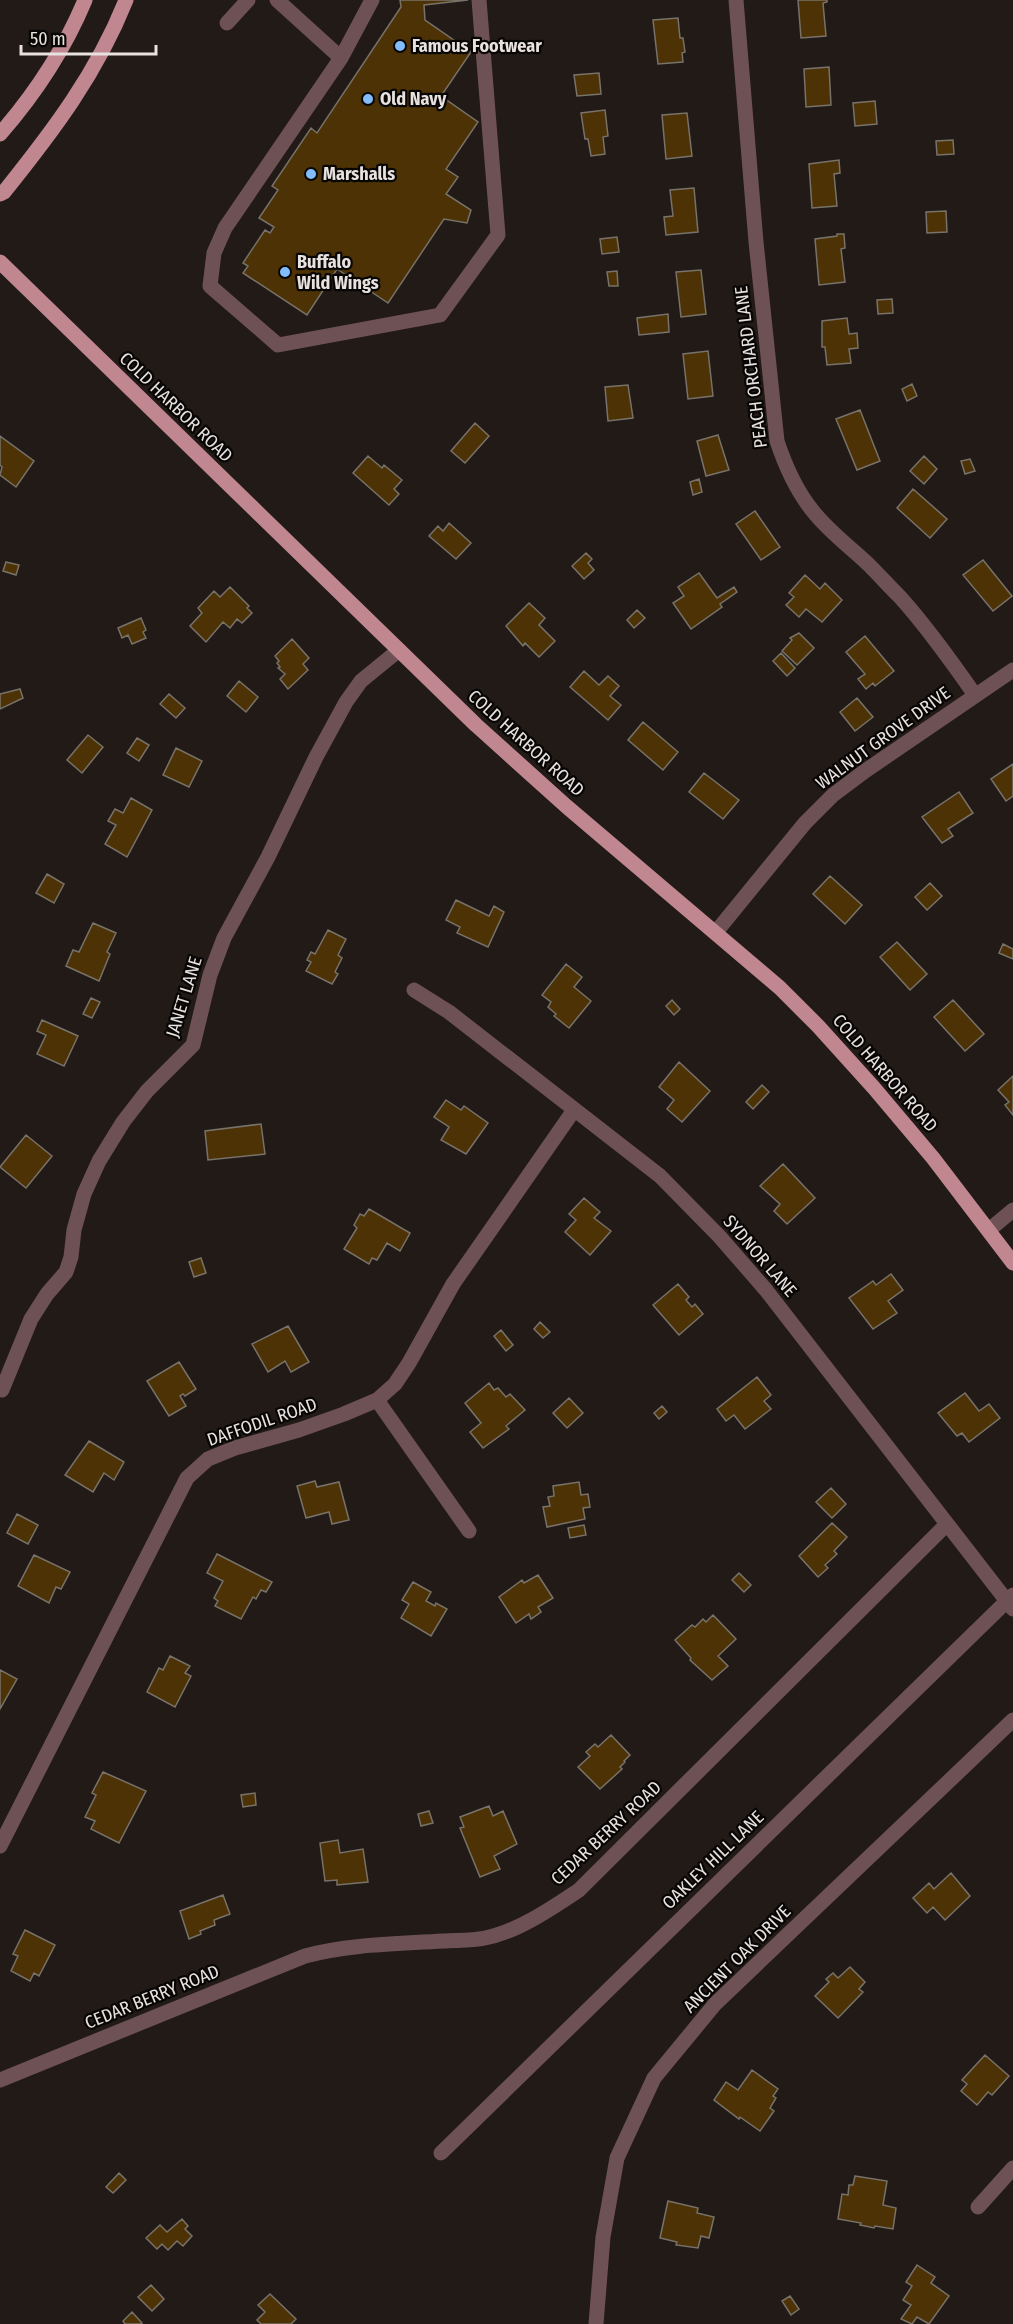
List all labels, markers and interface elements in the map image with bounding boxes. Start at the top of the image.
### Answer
scale bar [21,18,156,56]
text: 50 m [30,28,66,50]
place label: Famous Footwear [412,35,542,57]
marker: Famous Footwear [393,39,407,53]
place label: Old Navy [380,88,447,110]
marker: Old Navy [361,92,375,106]
place label: Marshalls [323,163,395,185]
marker: Marshalls [304,167,318,181]
place label: Buffalo Wild Wings [297,251,379,294]
marker: Buffalo Wild Wings [278,265,292,279]
street label: PEACH ORCHARD LANE [730,285,772,449]
street label: COLD HARBOR ROAD [115,347,237,467]
street label: WALNUT GROVE DRIVE [812,682,954,794]
street label: COLD HARBOR ROAD [463,685,589,801]
street label: JANET LANE [161,954,207,1040]
street label: COLD HARBOR ROAD [828,1010,942,1136]
street label: SYDNOR LANE [719,1211,801,1301]
street label: DAFFODIL ROAD [204,1393,320,1451]
street label: CEDAR BERRY ROAD [546,1776,666,1890]
street label: OAKLEY HILL LANE [658,1806,768,1914]
street label: ANCIENT OAK DRIVE [679,1901,795,2017]
street label: CEDAR BERRY ROAD [82,1960,222,2034]

